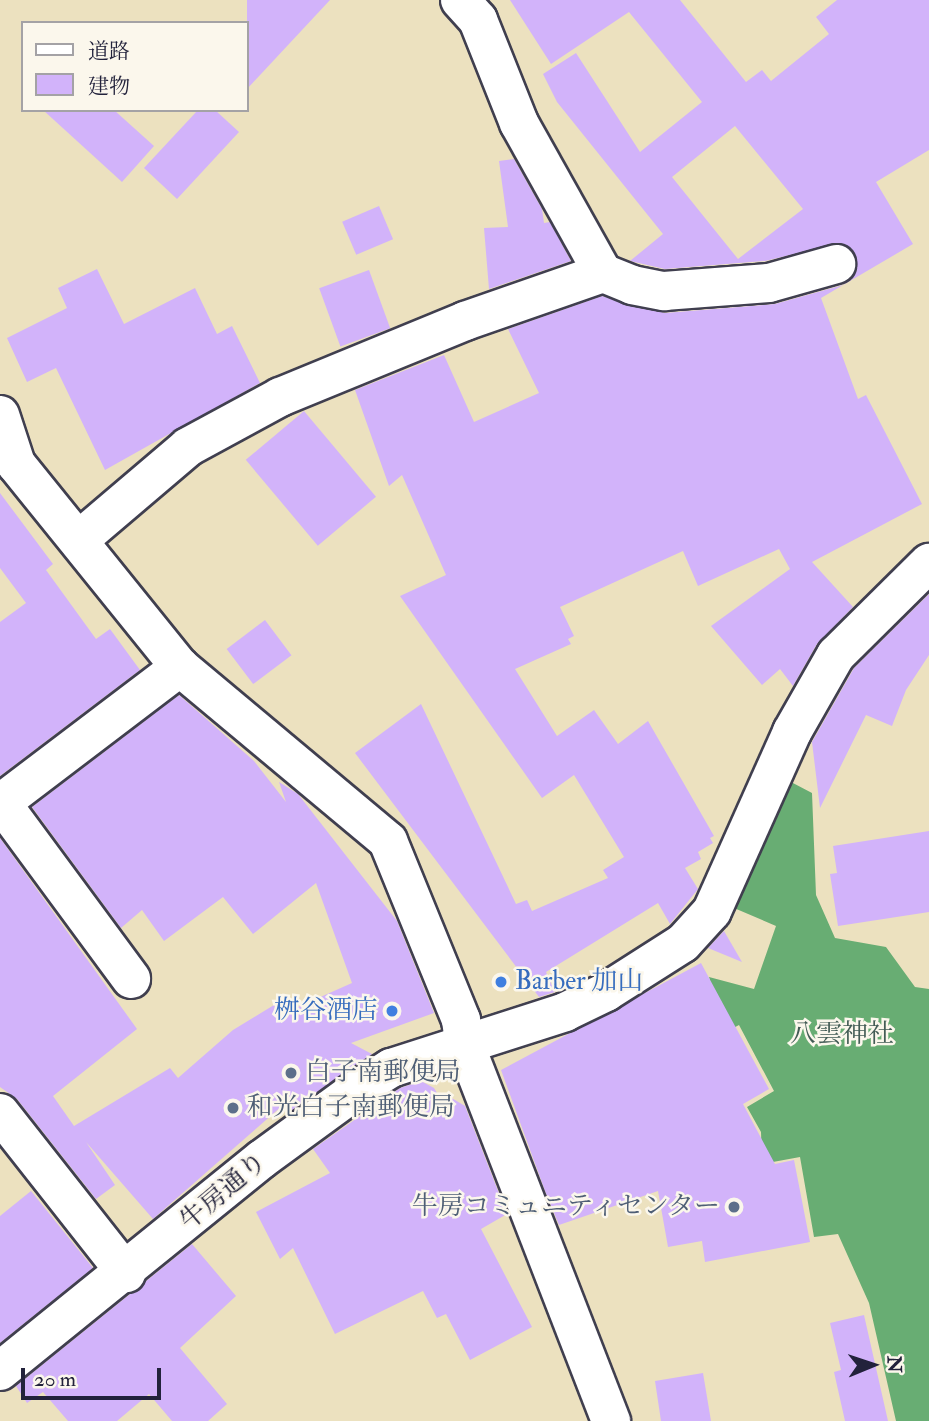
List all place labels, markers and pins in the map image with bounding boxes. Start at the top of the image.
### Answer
place label: Barber 加山 [515,966,643,998]
marker: Barber 加山 [493,974,509,990]
place label: 桝谷酒店 [274,995,378,1027]
marker: 桝谷酒店 [384,1003,400,1019]
place label: 白子南郵便局 [305,1057,461,1089]
marker: 白子南郵便局 [283,1065,299,1081]
place label: 和光白子南郵便局 [247,1092,455,1124]
marker: 和光白子南郵便局 [225,1100,241,1116]
place label: 牛房コミュニティセンター [408,1191,720,1223]
marker: 牛房コミュニティセンター [726,1199,742,1215]

